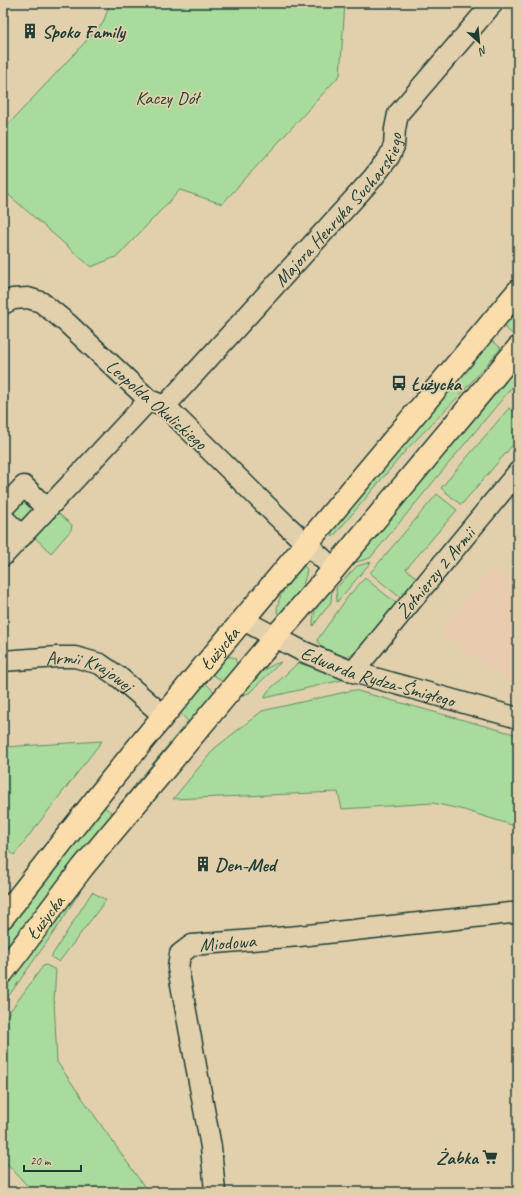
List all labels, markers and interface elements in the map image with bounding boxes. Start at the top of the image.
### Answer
place label: Spoko Family [42,20,126,44]
building icon: Spoko Family [21,22,39,40]
north arrow [459,22,499,62]
text: N [475,43,490,60]
park label: Kaczy Dół [136,86,202,110]
street label: Majora Henryka Sucharskiego [269,132,408,292]
street label: Leopolda Okulickiego [101,354,213,456]
place label: Łużycka [411,372,463,396]
bus stop icon: Łużycka [390,374,408,392]
street label: Żołnierzy 2 Armii [391,521,482,624]
street label: Łużycka [195,621,246,675]
street label: Edwarda Rydza-Śmigłego [297,641,460,713]
street label: Armii Krajowej [45,646,140,699]
place label: Den-Med [215,853,279,877]
building icon: Den-Med [194,855,212,873]
street label: Łużycka [21,889,71,945]
street label: Miodowa [198,929,258,957]
place label: Żabka [436,1146,479,1170]
scale bar [24,1147,81,1173]
supermarket icon: Żabka [481,1148,499,1166]
text: 20 m [30,1153,52,1169]

